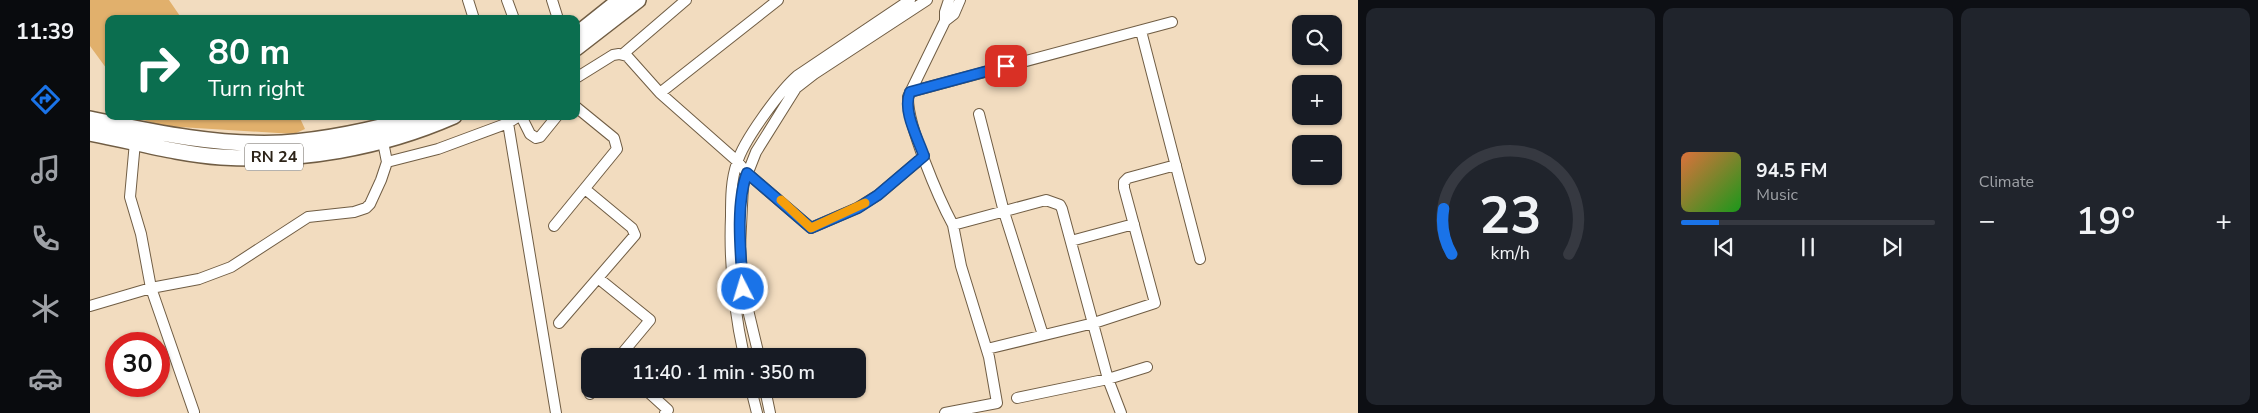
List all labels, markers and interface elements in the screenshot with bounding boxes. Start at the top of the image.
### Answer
map controls [1292,15,1342,185]
button: search [1292,15,1342,65]
text: 11:39 [16,17,74,47]
text: 80 m [208,29,290,76]
icon: right [125,35,190,100]
pin [985,45,1027,87]
icon: arrive [992,52,1020,80]
text: Turn right [208,74,304,104]
button: + [1292,75,1342,125]
icon: directions [28,82,63,117]
button: − [1292,135,1342,185]
road number: RN 24 [245,144,303,170]
icon: music [28,152,63,187]
text: 94.5 FM [1756,158,1828,184]
text: Climate [1979,171,2034,193]
text: 23 [1479,180,1542,251]
text: Music [1756,184,1798,206]
text: 19° [2075,196,2135,247]
text: − [1979,202,1995,240]
text: + [2215,202,2232,240]
icon: phone [28,221,63,256]
icon: previous [1710,233,1738,261]
icon: pause [1794,233,1822,261]
icon: next [1878,233,1906,261]
text: km/h [1491,241,1530,265]
position arrow [716,262,768,314]
icon: climate [28,291,63,326]
speed limit sign: 30 [105,332,170,397]
text: 11:40 · 1 min · 350 m [632,360,815,386]
icon: car [28,361,63,396]

